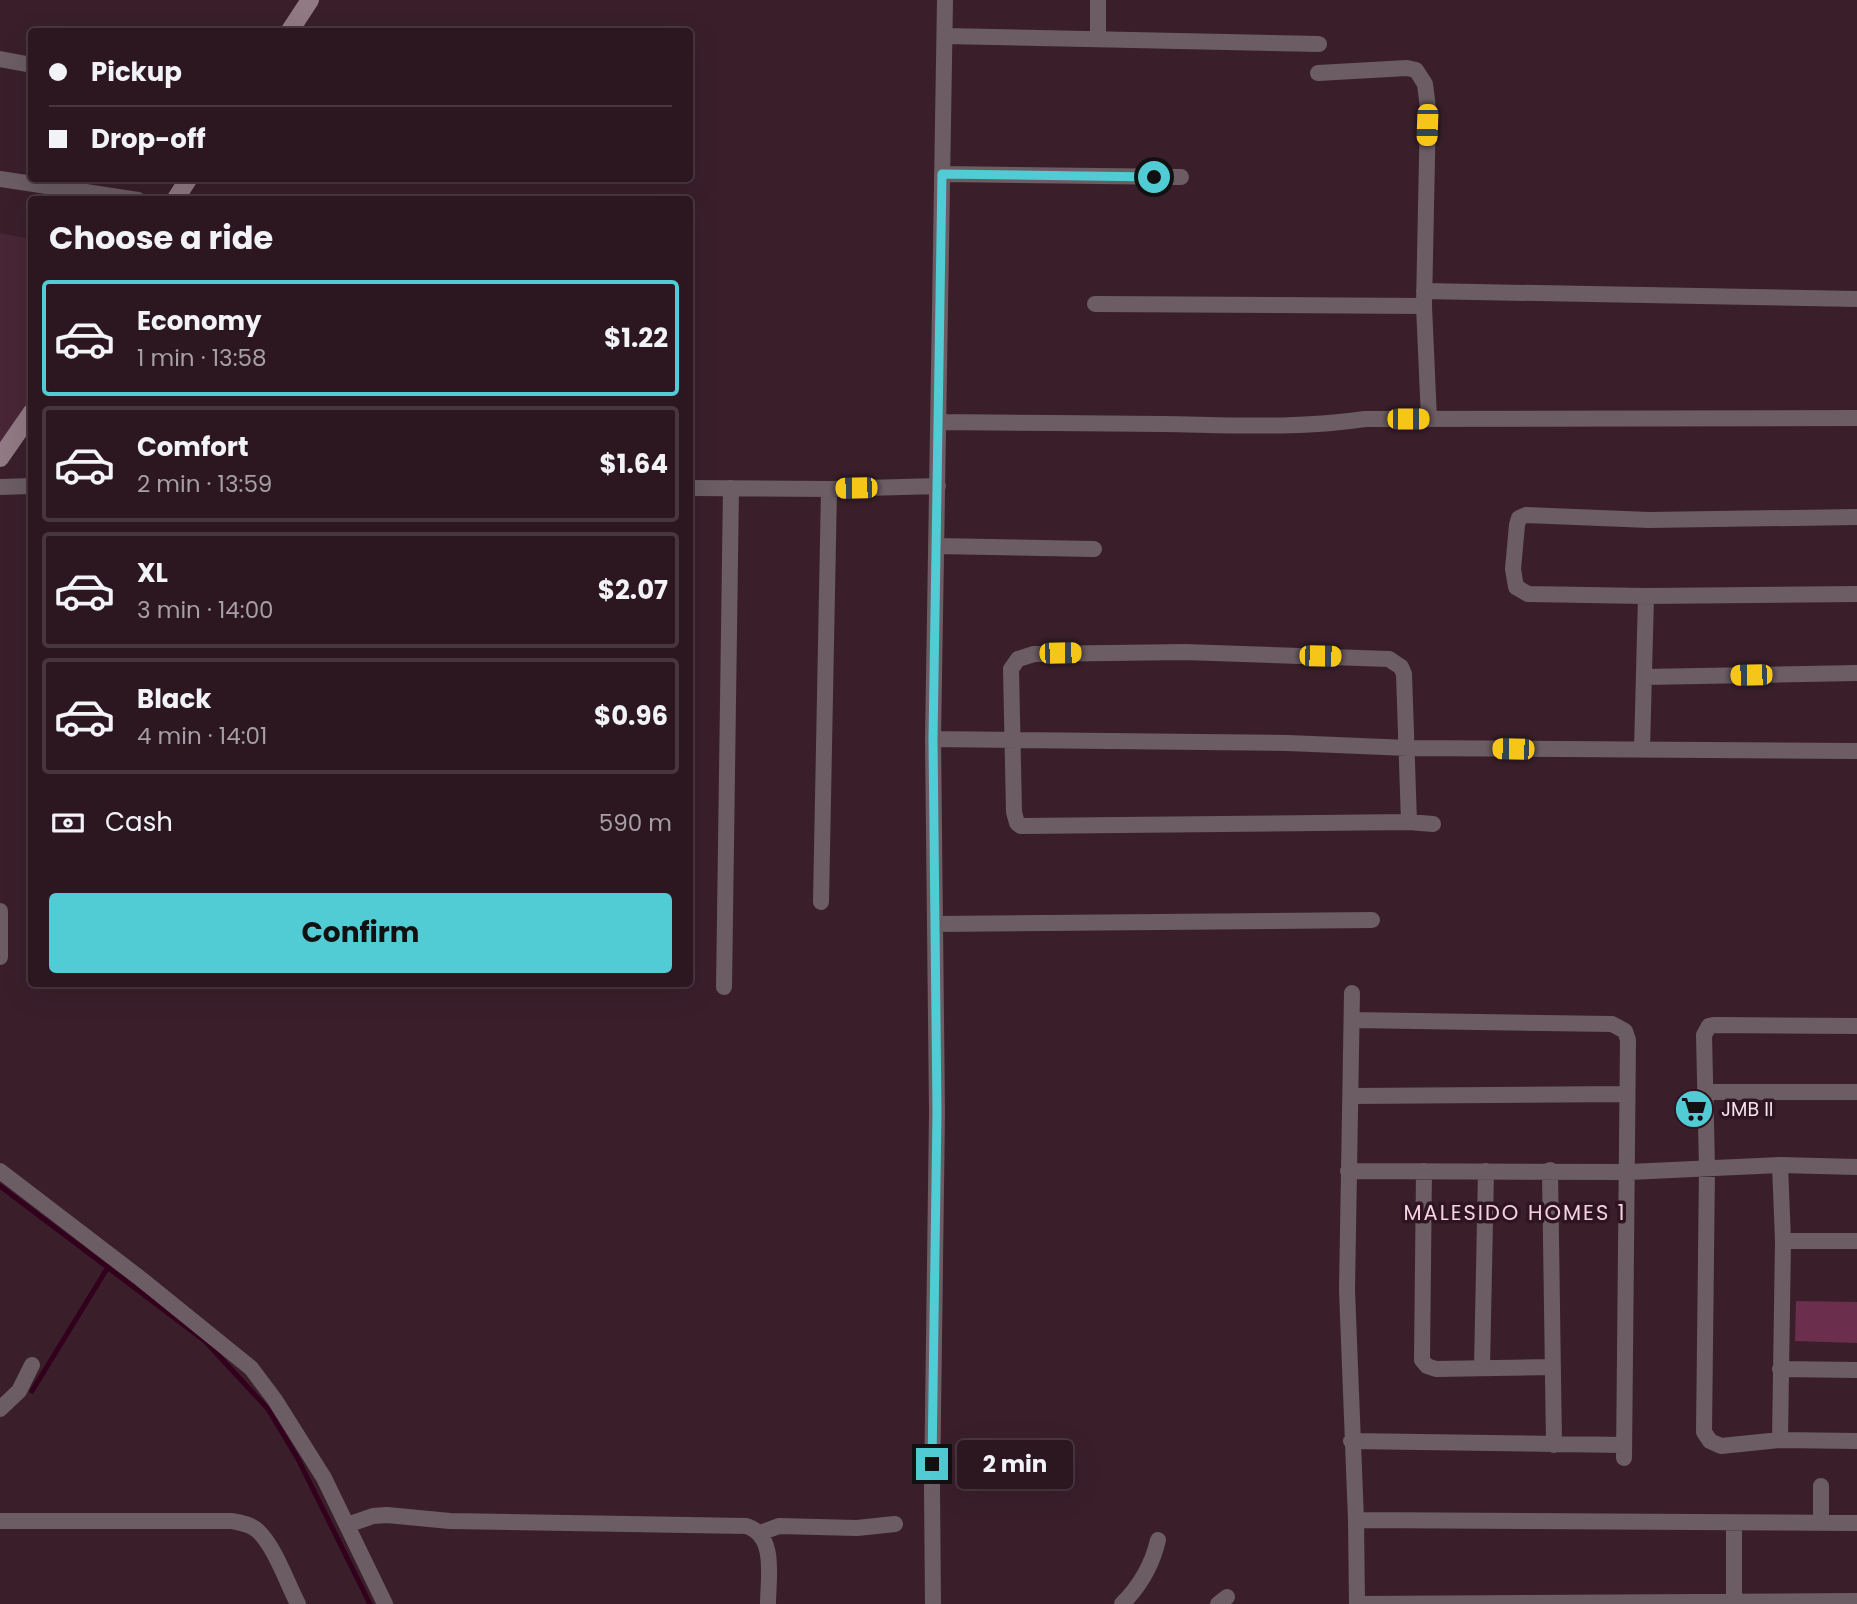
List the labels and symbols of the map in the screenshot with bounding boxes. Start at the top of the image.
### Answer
car [1416,104,1439,146]
route start [1138,161,1170,193]
car [1388,409,1430,430]
car [835,477,878,499]
car [1039,642,1082,664]
car [1299,645,1342,667]
car [1730,664,1773,686]
car [1492,738,1535,760]
supermarket icon: JMB II [1673,1088,1715,1130]
place label: JMB II [1721,1096,1774,1123]
district label: MALESIDO HOMES 1 [1403,1198,1627,1227]
callout: 2 min [956,1440,1072,1488]
route end [916,1448,948,1480]

